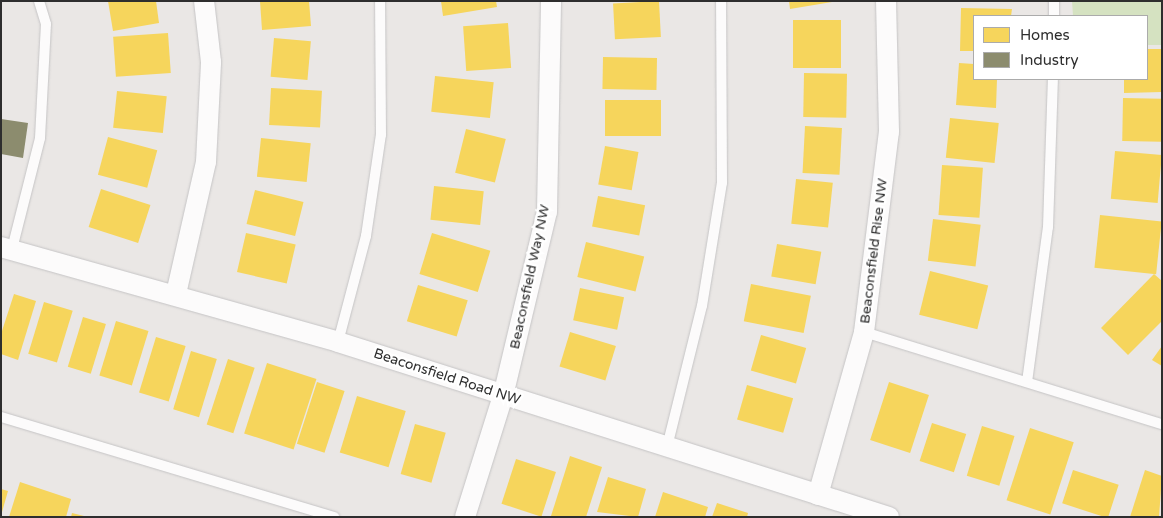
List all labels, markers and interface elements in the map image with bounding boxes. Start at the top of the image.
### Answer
legend [973,15,1148,80]
text: Homes [1020,26,1070,44]
text: Industry [1020,51,1079,69]
street label: Beaconsfield Rise NW [857,177,891,325]
street label: Beaconsfield Way NW [506,203,554,351]
street label: Beaconsfield Road NW [371,345,523,409]

